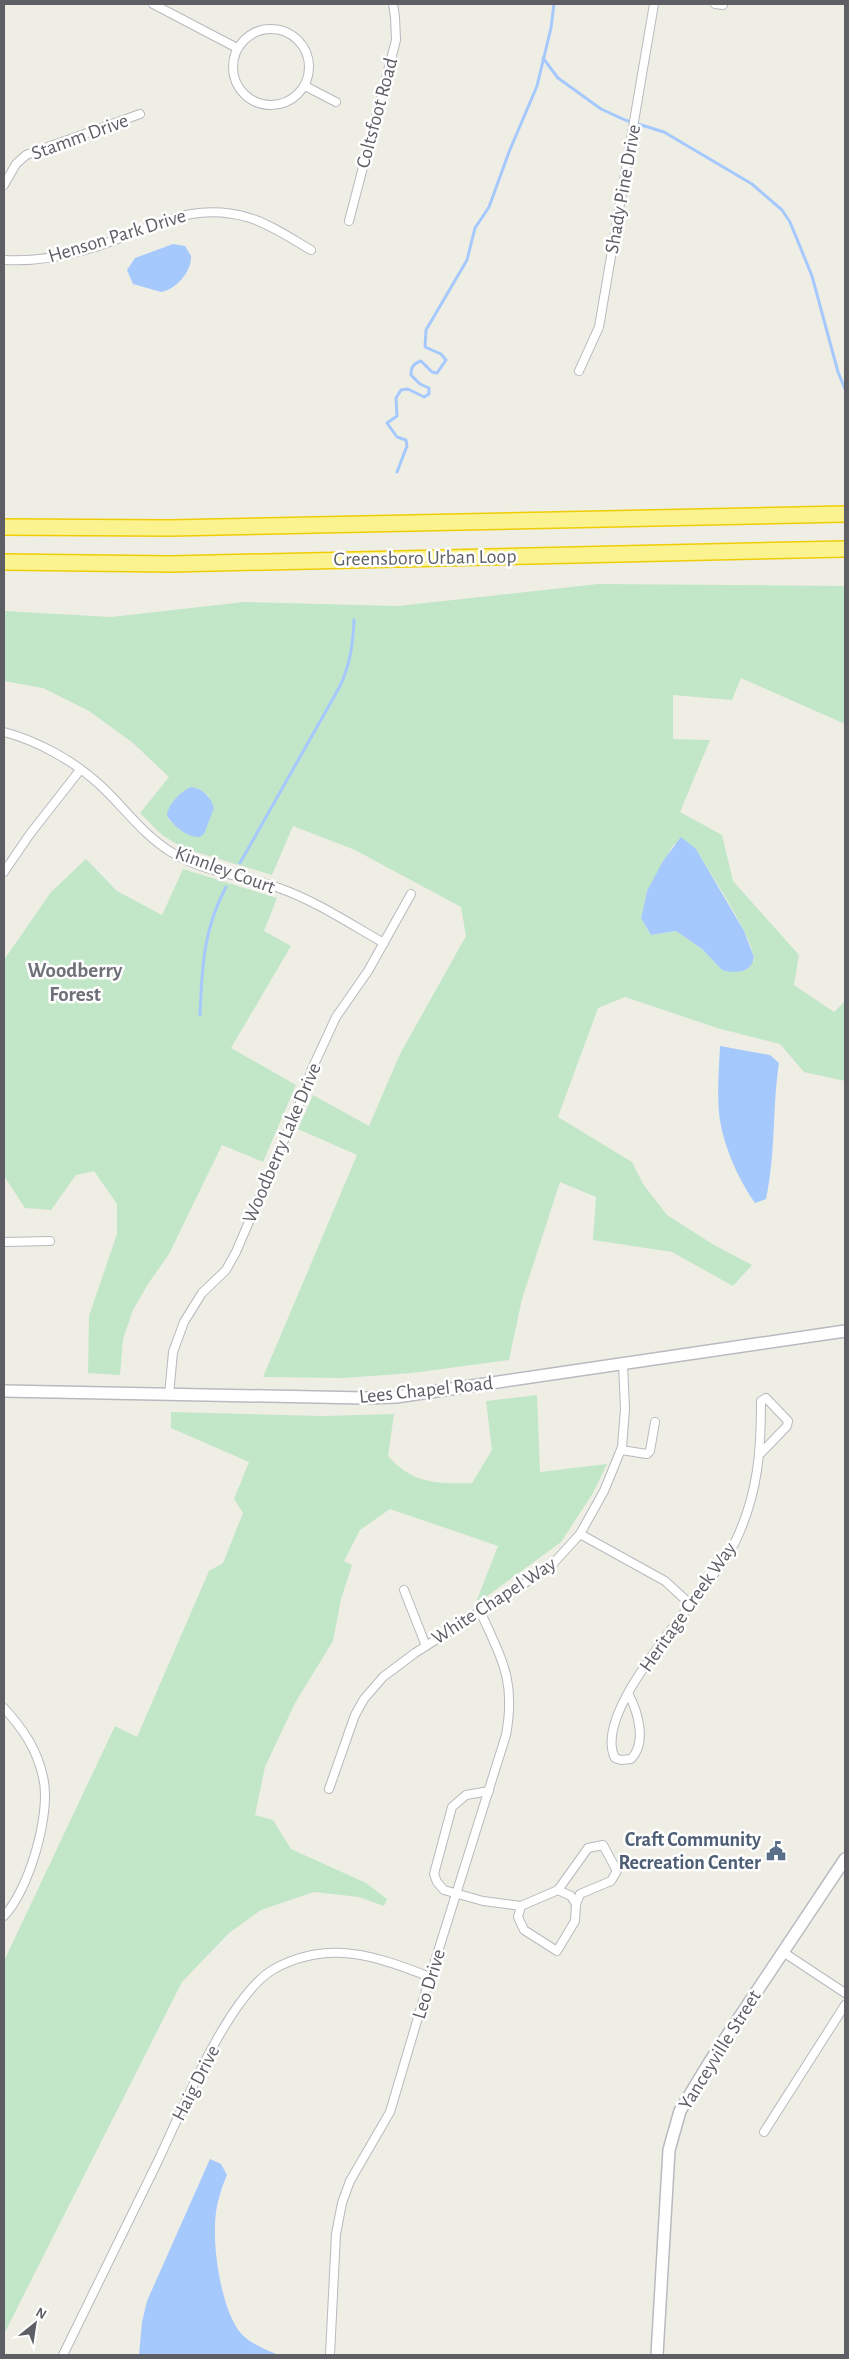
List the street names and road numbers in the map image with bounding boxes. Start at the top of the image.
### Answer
street label: Coltsfoot Road [353,56,401,170]
street label: Stamm Drive [29,110,131,164]
street label: Shady Pine Drive [602,123,644,255]
street label: Henson Park Drive [46,206,188,266]
street label: Greensboro Urban Loop [333,546,517,570]
street label: Kinnley Court [172,843,278,898]
street label: Woodberry Lake Drive [239,1060,325,1226]
street label: Lees Chapel Road [358,1373,494,1407]
street label: Heritage Creek Way [636,1538,740,1676]
street label: White Chapel Way [428,1553,560,1648]
street label: Leo Drive [409,1947,449,2021]
street label: Yanceyville Street [675,1986,765,2113]
street label: Haig Drive [168,2042,224,2124]

